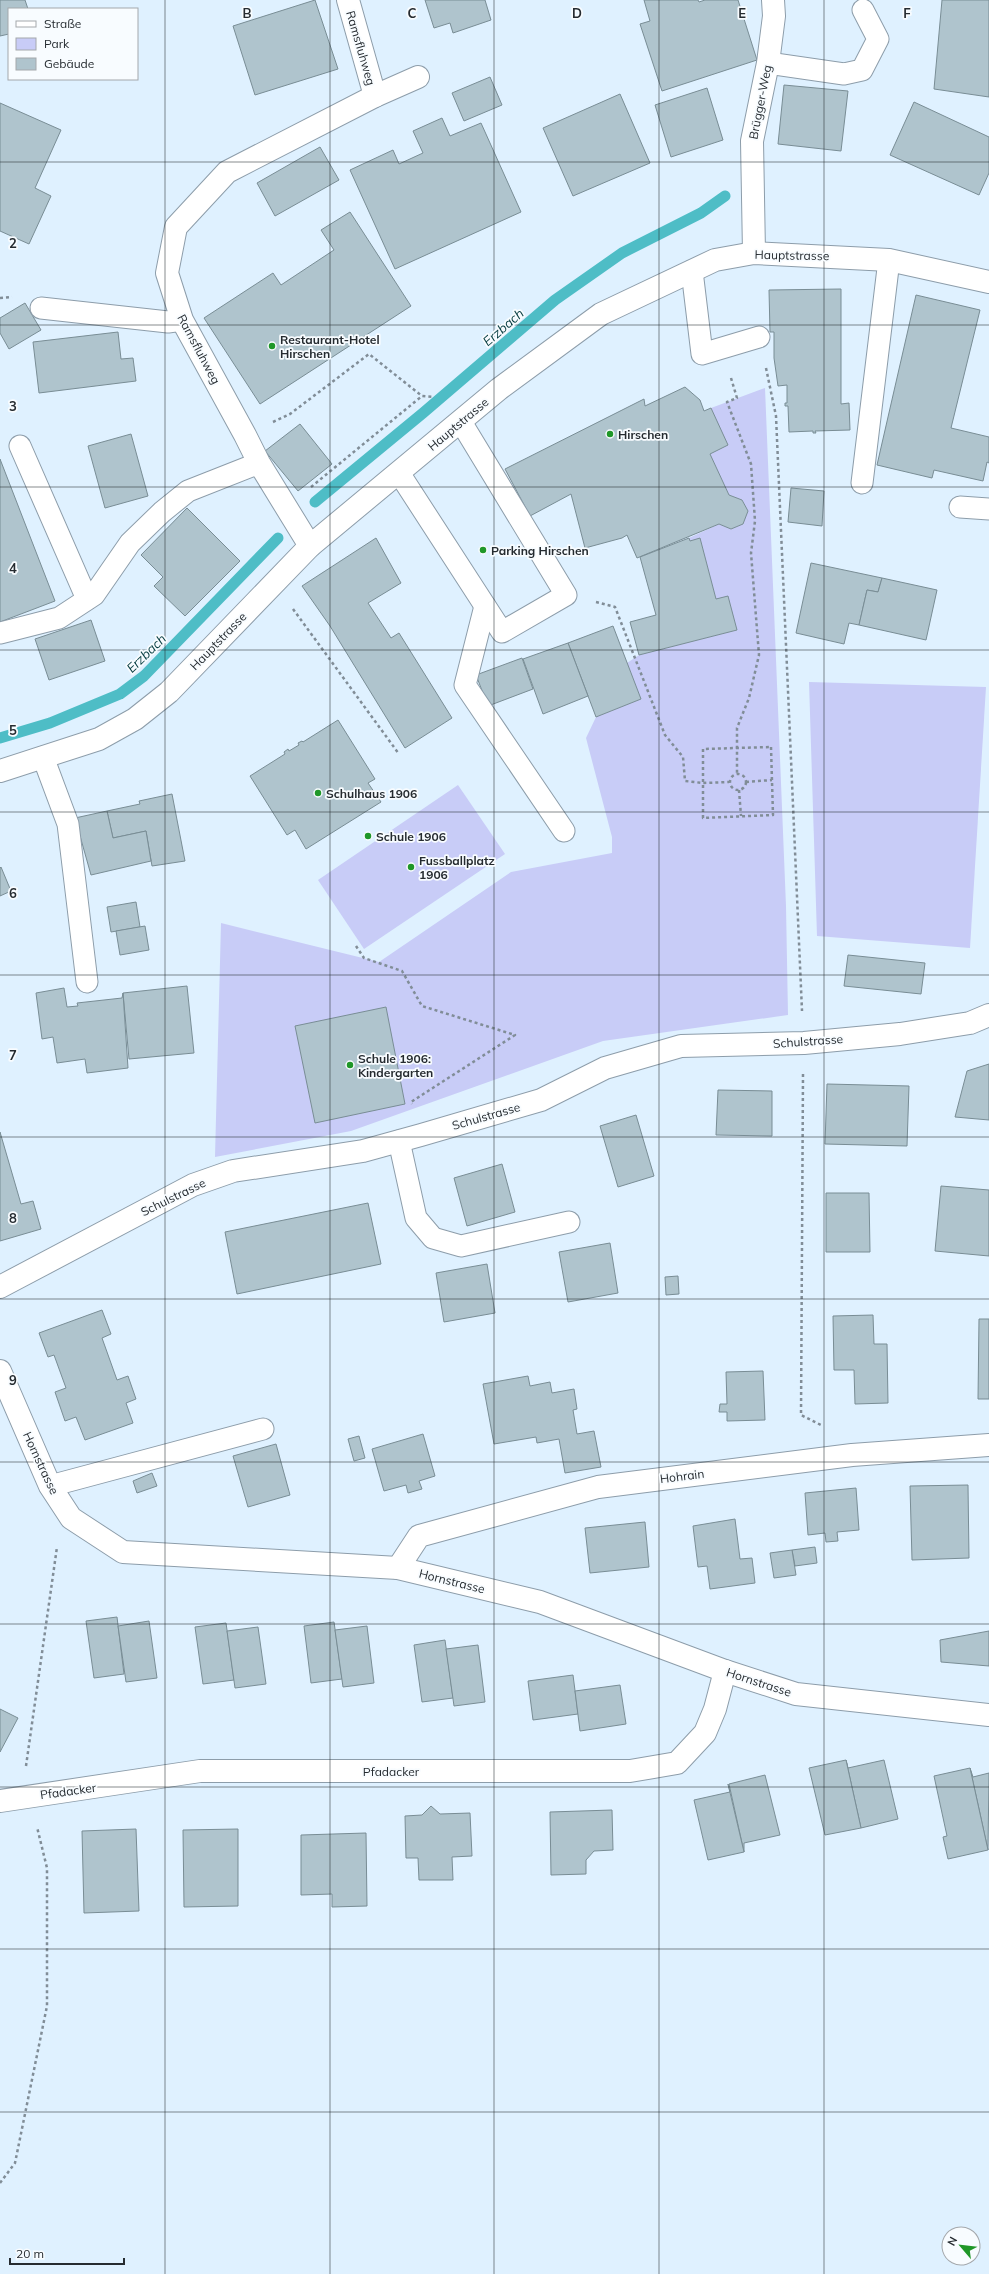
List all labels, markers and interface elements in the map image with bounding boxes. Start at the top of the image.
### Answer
text: B [243,5,252,21]
text: C [408,5,417,21]
text: D [572,5,582,21]
text: E [738,5,746,21]
text: F [903,5,911,21]
legend [8,8,138,80]
street label: Ramsfluhweg [343,9,379,87]
text: Straße [44,16,81,31]
text: Park [44,36,70,51]
text: Gebäude [44,56,94,71]
street label: Brügger-Weg [745,64,775,140]
text: 2 [9,235,17,251]
street label: Hauptstrasse [755,247,829,263]
water label: Erzbach [479,305,527,349]
street label: Ramsfluhweg [174,312,224,386]
place label: Restaurant-Hotel Hirschen [280,332,380,361]
marker: Restaurant-Hotel Hirschen [267,341,277,351]
street label: Hauptstrasse [425,394,491,454]
text: 3 [9,398,17,414]
place label: Hirschen [618,427,668,442]
marker: Hirschen [605,429,615,439]
place label: Parking Hirschen [491,543,589,558]
marker: Parking Hirschen [478,545,488,555]
text: 4 [9,560,17,576]
street label: Hauptstrasse [187,609,249,673]
water label: Erzbach [123,630,169,676]
text: 5 [9,722,17,738]
place label: Schulhaus 1906 [326,786,417,801]
marker: Schulhaus 1906 [313,788,323,798]
place label: Schule 1906 [376,829,446,844]
marker: Schule 1906 [363,831,373,841]
place label: Fussballplatz 1906 [419,853,495,882]
marker: Fussballplatz 1906 [406,862,416,872]
text: 6 [9,885,17,901]
street label: Schulstrasse [772,1031,844,1051]
text: 7 [9,1047,17,1063]
place label: Schule 1906: Kindergarten [358,1051,433,1080]
marker: Schule 1906: Kindergarten [345,1060,355,1070]
street label: Schulstrasse [450,1099,522,1133]
street label: Schulstrasse [138,1175,208,1219]
text: 8 [9,1210,17,1226]
text: 9 [9,1372,17,1388]
street label: Hornstrasse [20,1429,62,1497]
street label: Hohrain [659,1466,705,1486]
street label: Hornstrasse [417,1566,487,1596]
street label: Hornstrasse [725,1664,793,1700]
street label: Pfadacker [363,1764,420,1779]
street label: Pfadacker [39,1780,98,1802]
north arrow [941,2226,981,2266]
text: N [944,2234,960,2248]
scale bar [10,2240,124,2266]
text: 20 m [16,2246,44,2261]

